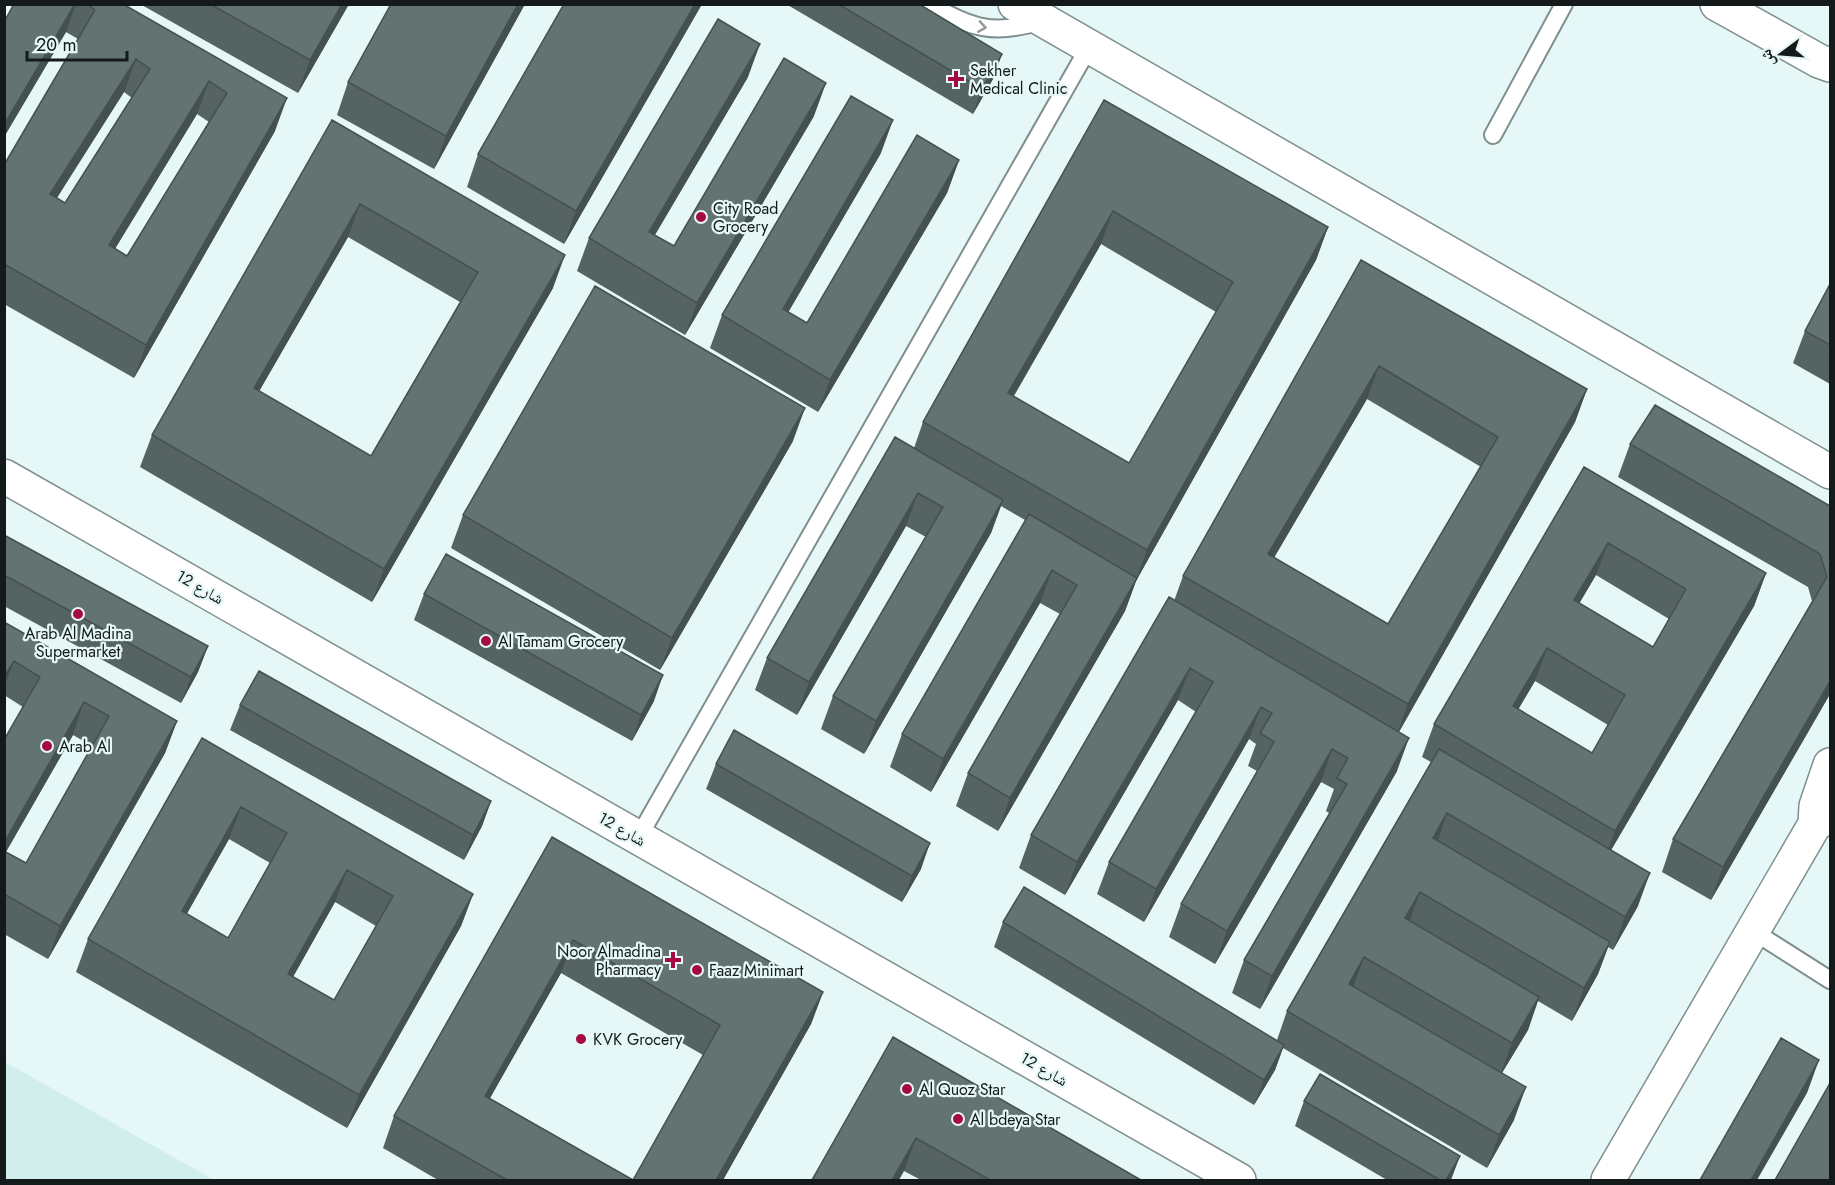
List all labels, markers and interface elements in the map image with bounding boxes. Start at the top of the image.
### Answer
one-way arrow [976,20,986,33]
scale bar [27,24,128,62]
north arrow [1751,24,1811,84]
text: 20 m [36,32,76,58]
text: ش [1754,47,1780,69]
place label: Sekher Medical Clinic [970,59,1067,100]
marker: Sekher Medical Clinic [947,70,965,88]
place label: City Road Grocery [713,197,778,238]
marker: City Road Grocery [694,210,708,224]
street label: شارع 12 [172,564,228,610]
marker: Arab Al Madina Supermarket [71,607,85,621]
place label: Arab Al Madina Supermarket [25,622,131,663]
place label: Al Tamam Grocery [498,630,624,653]
marker: Al Tamam Grocery [479,634,493,648]
place label: Arab Al [59,735,111,758]
marker: Arab Al [40,739,54,753]
street label: شارع 12 [594,806,650,852]
place label: Noor Almadina Pharmacy [557,940,662,981]
marker: Noor Almadina Pharmacy [666,953,680,967]
place label: Faaz Minimart [709,959,803,982]
marker: Faaz Minimart [690,963,704,977]
place label: KVK Grocery [593,1028,683,1051]
marker: KVK Grocery [574,1032,588,1046]
street label: شارع 12 [1016,1046,1072,1092]
place label: Al Quoz Star [919,1078,1006,1101]
marker: Al Quoz Star [900,1082,914,1096]
place label: Al bdeya Star [970,1108,1061,1131]
marker: Al bdeya Star [951,1112,965,1126]

